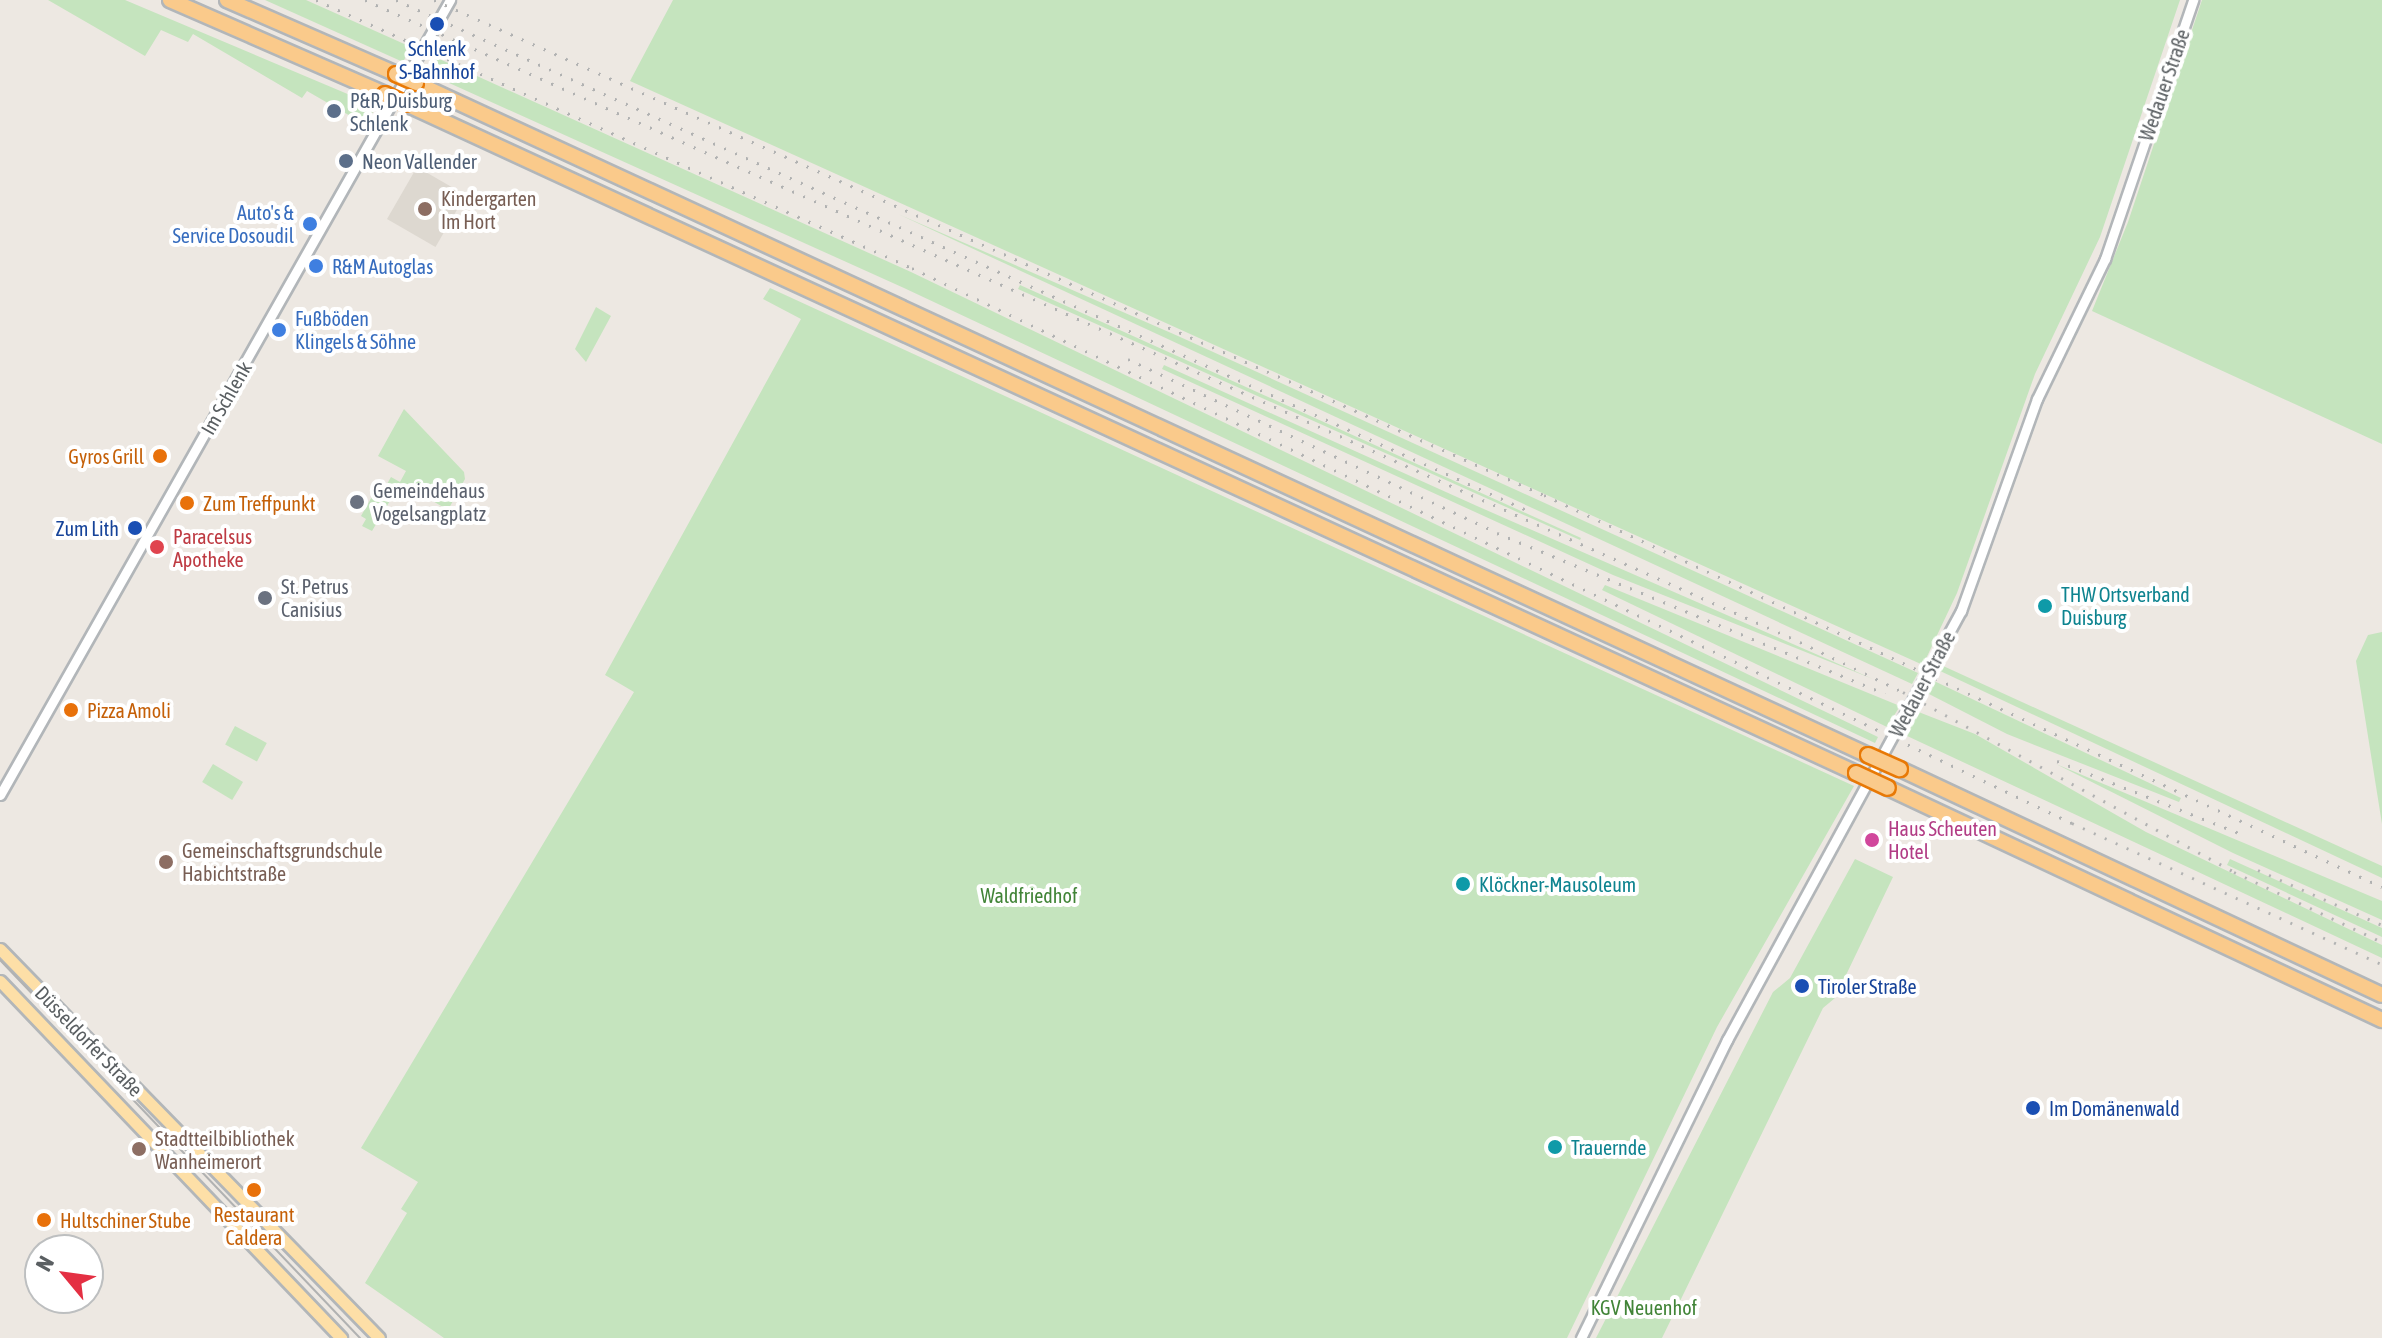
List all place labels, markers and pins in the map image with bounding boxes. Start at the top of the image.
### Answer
marker: Schlenk S-Bahnhof [428,15,446,33]
place label: Schlenk S-Bahnhof [399,36,475,83]
place label: P&R, Duisburg Schlenk [350,88,452,135]
marker: P&R, Duisburg Schlenk [325,102,343,120]
place label: Neon Vallender [362,149,477,173]
marker: Neon Vallender [337,152,355,170]
place label: Kindergarten Im Hort [441,186,536,233]
place label: Auto's & Service Dosoudil [172,200,294,247]
marker: Kindergarten Im Hort [416,200,434,218]
marker: Auto's & Service Dosoudil [301,215,319,233]
place label: R&M Autoglas [332,254,433,278]
marker: R&M Autoglas [307,257,325,275]
place label: Fußböden Klingels & Söhne [295,306,416,353]
marker: Fußböden Klingels & Söhne [270,321,288,339]
place label: Gyros Grill [68,444,144,468]
marker: Gyros Grill [151,447,169,465]
place label: Gemeindehaus Vogelsangplatz [373,478,486,525]
place label: Zum Treffpunkt [203,491,316,515]
marker: Gemeindehaus Vogelsangplatz [348,493,366,511]
marker: Zum Treffpunkt [178,494,196,512]
place label: Zum Lith [55,516,119,540]
marker: Zum Lith [126,519,144,537]
place label: Paracelsus Apotheke [173,524,252,571]
marker: Paracelsus Apotheke [148,538,166,556]
place label: St. Petrus Canisius [281,574,349,621]
place label: THW Ortsverband Duisburg [2061,582,2190,629]
marker: St. Petrus Canisius [256,589,274,607]
marker: THW Ortsverband Duisburg [2036,597,2054,615]
place label: Pizza Amoli [87,698,171,722]
marker: Pizza Amoli [62,701,80,719]
place label: Haus Scheuten Hotel [1888,816,1997,863]
marker: Haus Scheuten Hotel [1863,831,1881,849]
place label: Gemeinschaftsgrundschule Habichtstraße [182,838,383,885]
marker: Gemeinschaftsgrundschule Habichtstraße [157,853,175,871]
place label: Klöckner-Mausoleum [1479,872,1636,896]
marker: Klöckner-Mausoleum [1454,875,1472,893]
place label: Tiroler Straße [1818,974,1917,998]
marker: Tiroler Straße [1793,977,1811,995]
place label: Im Domänenwald [2049,1096,2180,1120]
marker: Im Domänenwald [2024,1099,2042,1117]
place label: Stadtteilbibliothek Wanheimerort [155,1126,294,1173]
place label: Trauernde [1571,1135,1646,1159]
marker: Trauernde [1546,1138,1564,1156]
marker: Stadtteilbibliothek Wanheimerort [130,1140,148,1158]
marker: Restaurant Caldera [245,1181,263,1199]
place label: Restaurant Caldera [213,1202,295,1249]
place label: Hultschiner Stube [60,1208,191,1232]
marker: Hultschiner Stube [35,1211,53,1229]

